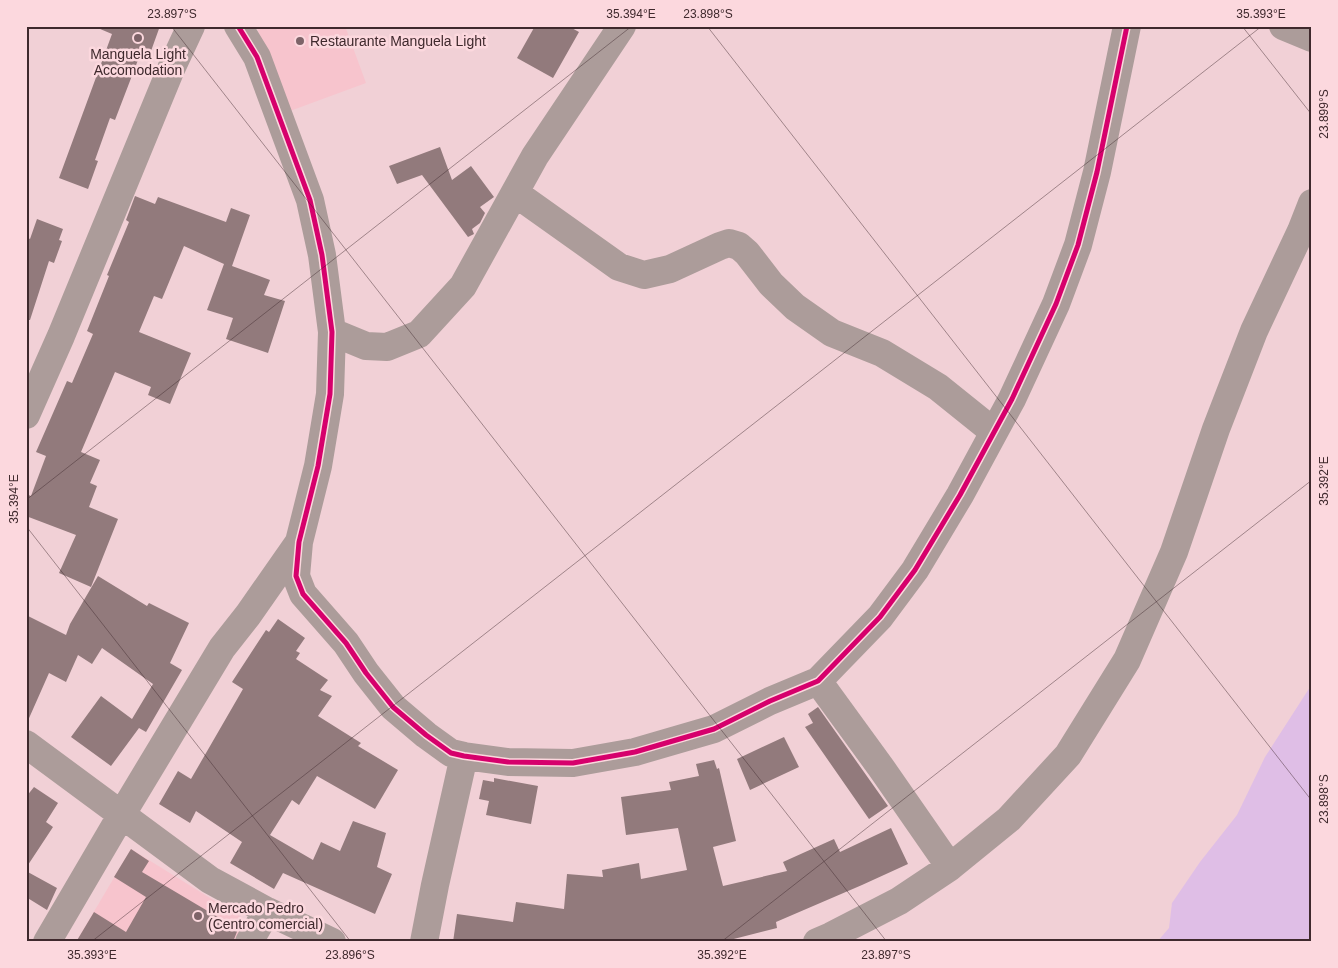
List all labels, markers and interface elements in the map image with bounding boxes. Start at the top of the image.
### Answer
text: 23.897°S [147,7,197,21]
text: 35.394°E [606,7,656,21]
text: 23.898°S [683,7,733,21]
text: 35.393°E [1236,7,1286,21]
marker: Manguela Light Accomodation [132,32,144,44]
place label: Restaurante Manguela Light [310,33,486,49]
marker: Restaurante Manguela Light [294,35,306,47]
place label: Manguela Light Accomodation [90,46,186,78]
text: 23.899°S [1317,89,1331,139]
text: 35.392°E [1317,456,1331,506]
text: 35.394°E [7,474,21,524]
text: 23.898°S [1317,774,1331,824]
place label: Mercado Pedro (Centro comercial) [208,900,323,932]
marker: Mercado Pedro (Centro comercial) [192,910,204,922]
text: 35.393°E [67,948,117,962]
text: 23.896°S [325,948,375,962]
text: 35.392°E [697,948,747,962]
text: 23.897°S [861,948,911,962]

